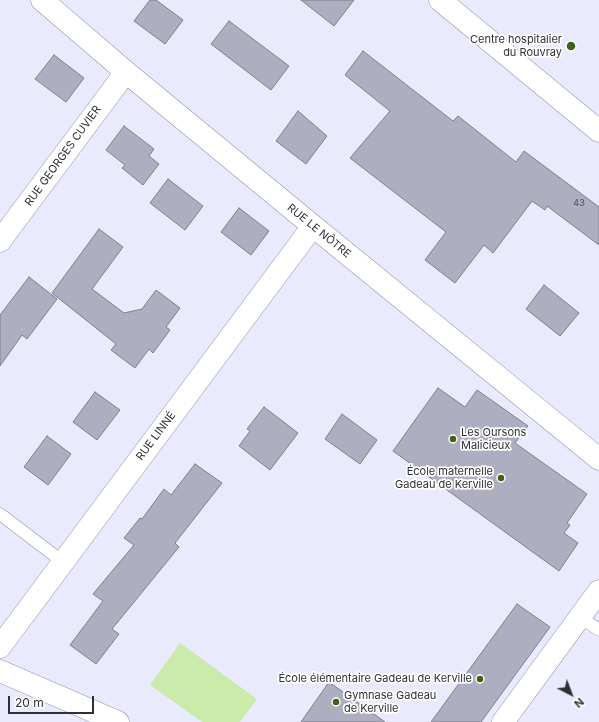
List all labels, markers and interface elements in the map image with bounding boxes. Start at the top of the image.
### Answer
place label: Centre hospitalier du Rouvray [470,33,562,59]
marker: Centre hospitalier du Rouvray [565,40,577,52]
street label: RUE GEORGES CUVIER [22,103,104,209]
house number: 43 [573,198,585,208]
street label: RUE LE NÔTRE [285,201,353,261]
street label: RUE LINNÉ [133,409,179,463]
place label: Les Oursons Malicieux [461,426,526,452]
marker: Les Oursons Malicieux [448,434,458,444]
place label: École maternelle Gadeau de Kerville [395,465,493,491]
marker: École maternelle Gadeau de Kerville [496,473,506,483]
place label: École élémentaire Gadeau de Kerville [278,672,472,686]
marker: École élémentaire Gadeau de Kerville [475,674,485,684]
north arrow [551,674,591,714]
scale bar [10,688,96,714]
place label: Gymnase Gadeau de Kerville [344,689,436,715]
text: 20 m [15,695,44,710]
text: N [571,695,587,711]
marker: Gymnase Gadeau de Kerville [331,697,341,707]

